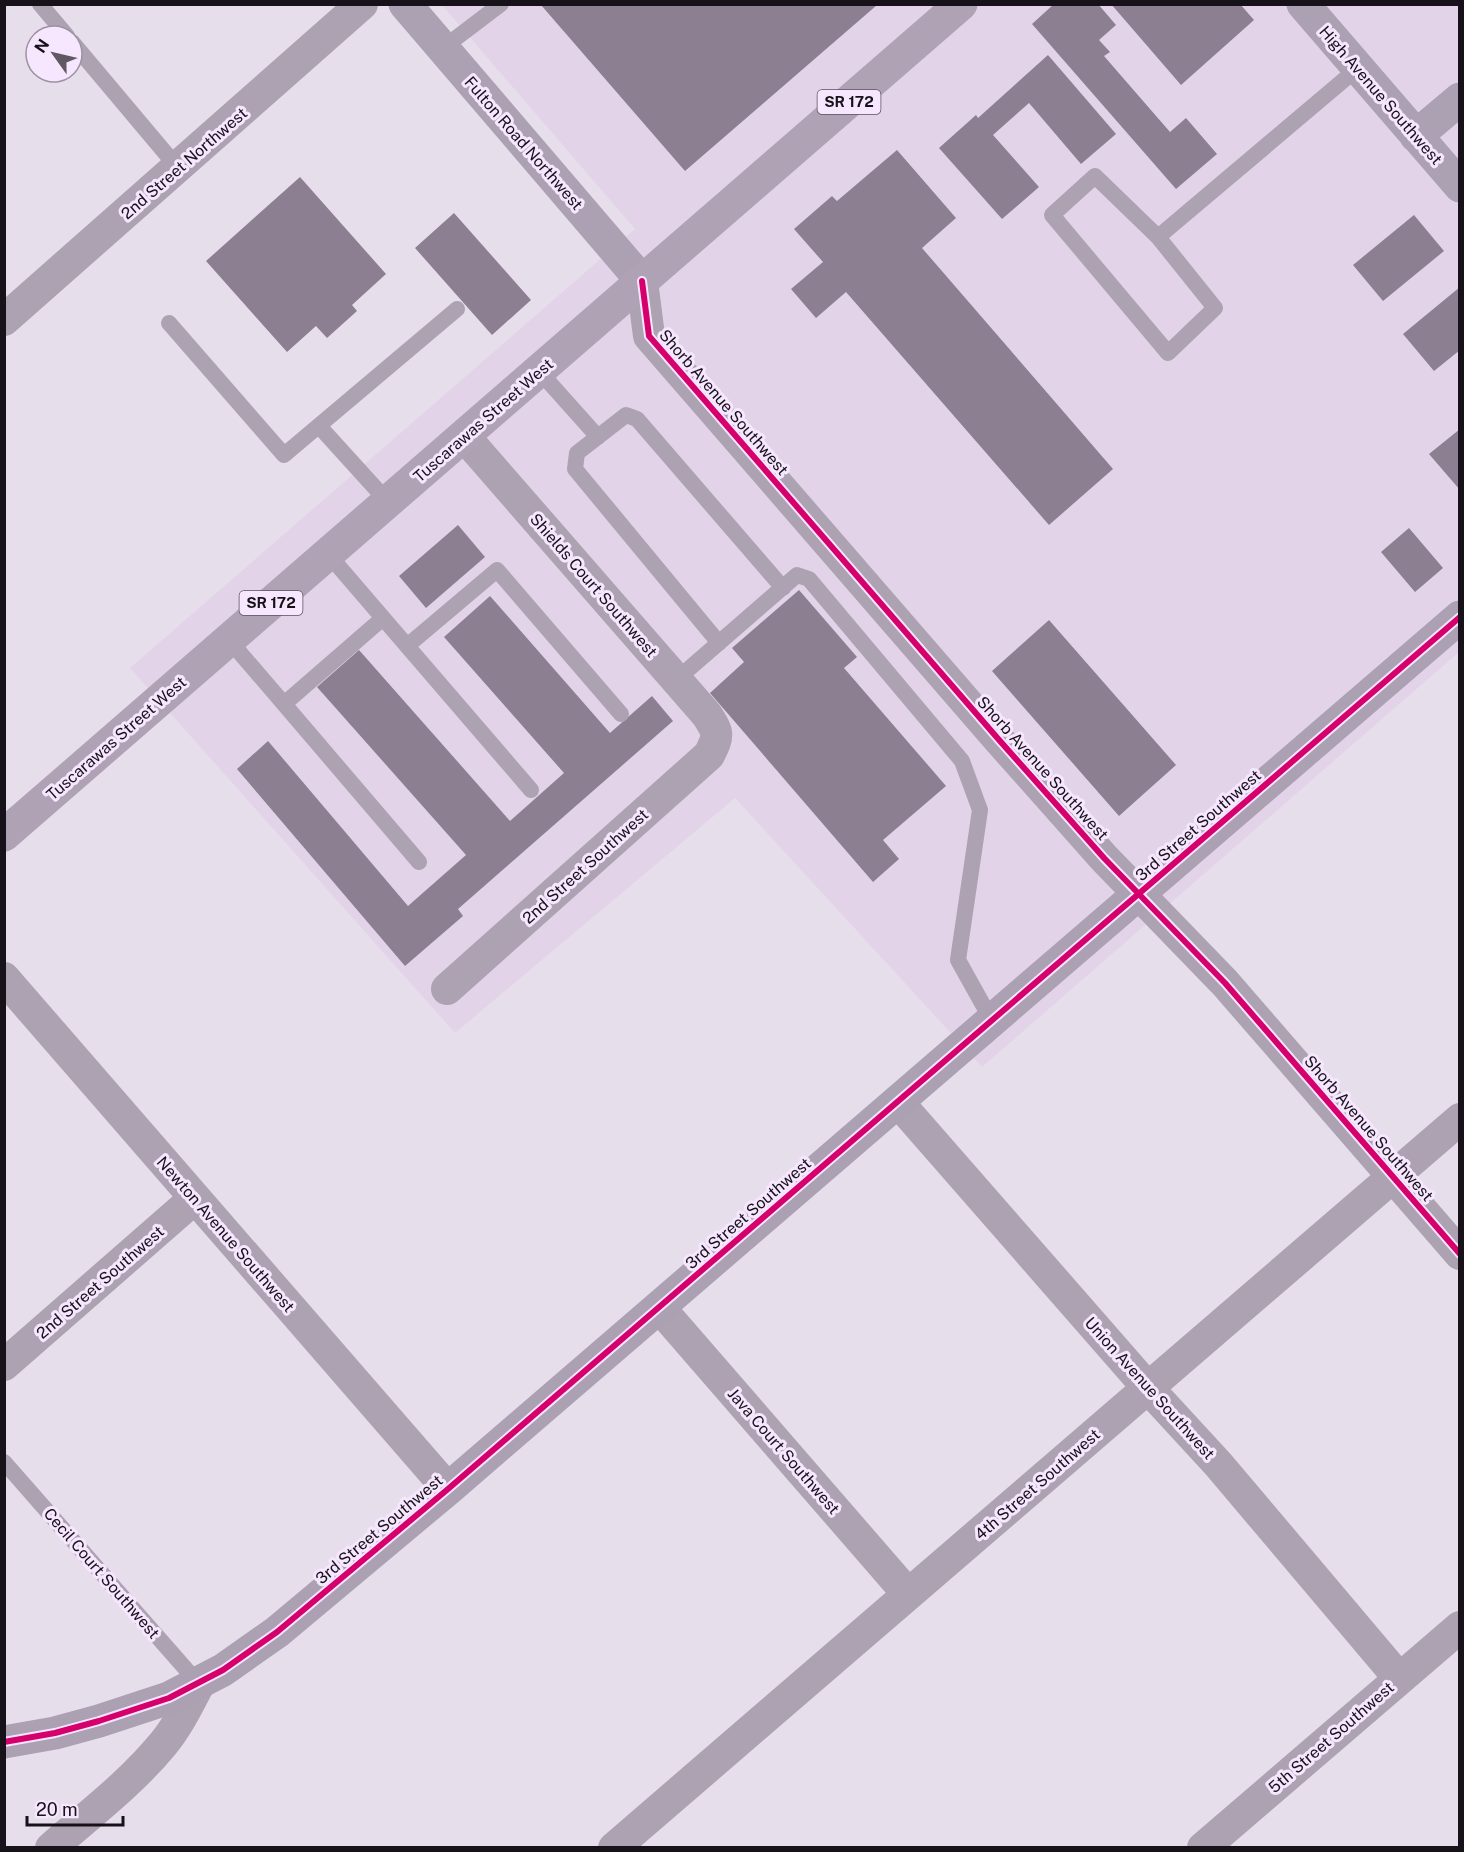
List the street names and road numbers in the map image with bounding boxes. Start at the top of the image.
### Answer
street label: High Avenue Southwest [1315,22,1446,169]
street label: Fulton Road Northwest [460,73,587,214]
road number: SR 172 [818,90,880,114]
street label: 2nd Street Northwest [118,104,251,223]
street label: Shorb Avenue Southwest [655,326,792,479]
street label: Tuscarawas Street West [410,355,557,486]
street label: Shields Court Southwest [526,510,661,661]
road number: SR 172 [240,591,302,615]
street label: Tuscarawas Street West [43,673,190,804]
street label: Shorb Avenue Southwest [973,692,1112,844]
street label: 3rd Street Southwest [1132,766,1265,885]
street label: 2nd Street Southwest [519,805,652,928]
street label: Shorb Avenue Southwest [1300,1052,1437,1205]
street label: Newton Avenue Southwest [153,1153,298,1316]
street label: 3rd Street Southwest [682,1154,815,1273]
street label: 2nd Street Southwest [33,1222,168,1343]
street label: Union Avenue Southwest [1081,1313,1219,1463]
street label: Java Court Southwest [724,1384,843,1518]
street label: 4th Street Southwest [971,1425,1104,1544]
street label: 3rd Street Southwest [312,1471,447,1588]
street label: Cecil Court Southwest [40,1504,163,1642]
street label: 5th Street Southwest [1265,1678,1398,1797]

